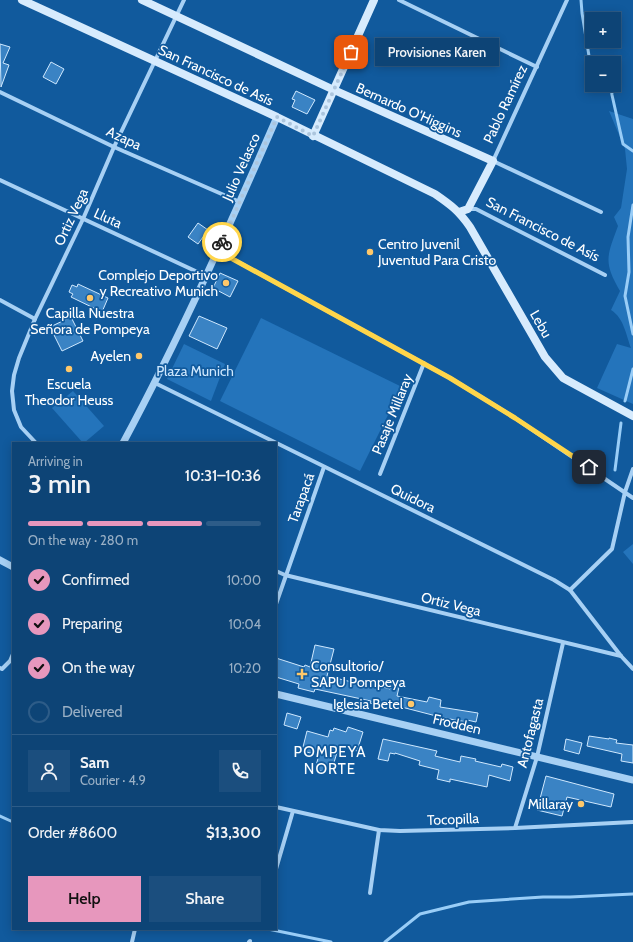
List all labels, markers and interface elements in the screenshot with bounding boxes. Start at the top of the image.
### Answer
map controls [585,12,621,92]
button: + [585,12,621,48]
pin [334,35,368,69]
callout: Provisiones Karen [375,38,499,66]
street label: San Francisco de Asís [156,40,277,110]
icon: bag [340,41,362,63]
text: Provisiones Karen [388,44,486,60]
button: − [585,56,621,92]
street label: Pablo Ramírez [479,61,531,146]
street label: Bernardo O'Higgins [353,79,465,142]
street label: Azapa [104,122,145,154]
street label: Julio Velasco [218,130,264,205]
street label: Ortiz Vega [50,185,92,248]
street label: San Francisco de Asís [483,193,603,265]
street label: Lluta [91,204,125,232]
courier [202,222,242,262]
icon: bike [211,231,233,253]
place label: Centro Juvenil Juventud Para Cristo [377,235,496,269]
marker: Centro Juvenil Juventud Para Cristo [365,247,375,257]
place label: Complejo Deportivo y Recreativo Munich [98,266,218,300]
marker: Complejo Deportivo y Recreativo Munich [221,278,231,288]
marker: Capilla Nuestra Señora de Pompeya [85,293,95,303]
place label: Capilla Nuestra Señora de Pompeya [30,304,150,338]
street label: Lebu [526,307,556,341]
place label: Ayelen [91,347,131,365]
marker: Ayelen [134,351,144,361]
park label: Plaza Munich [156,362,234,380]
marker: Escuela Theodor Heuss [64,364,74,374]
street label: Pasaje Millaray [368,371,416,457]
place label: Escuela Theodor Heuss [25,375,114,409]
pin [572,450,606,484]
text: Arriving in [28,453,83,469]
icon: home [578,456,600,478]
text: 10:31–10:36 [185,467,261,485]
text: 3 min [28,468,91,500]
street label: Tarapacá [284,470,318,525]
street label: Quidora [388,479,439,517]
text: On the way · 280 m [28,532,138,548]
icon: check [28,569,50,591]
text: Confirmed [62,571,130,589]
text: 10:00 [227,572,261,588]
street label: Ortiz Vega [419,588,483,620]
icon: check [28,613,50,635]
text: Preparing [62,615,122,633]
text: 10:04 [228,616,261,632]
icon: check [28,657,50,679]
place label: Consultorio/ SAPU Pompeya [311,657,406,691]
text: On the way [62,659,135,677]
text: 10:20 [229,660,261,676]
marker: Consultorio/ SAPU Pompeya [296,668,308,680]
place label: Iglesia Betel [333,695,404,713]
street label: Antofagasta [513,696,547,770]
marker: Iglesia Betel [406,699,416,709]
text: Delivered [62,703,123,721]
street label: Frodden [431,710,483,738]
district label: POMPEYA NORTE [294,743,366,778]
button: person [28,750,70,792]
button: phone [219,750,261,792]
text: Sam [80,754,109,772]
text: Courier · 4.9 [80,772,146,788]
place label: Millaray [528,795,573,813]
marker: Millaray [576,799,586,809]
street label: Tocopilla [427,809,480,829]
text: Order #8600 [28,824,117,842]
text: $13,300 [206,824,261,842]
button: Help [28,876,141,922]
button: Share [149,876,261,922]

